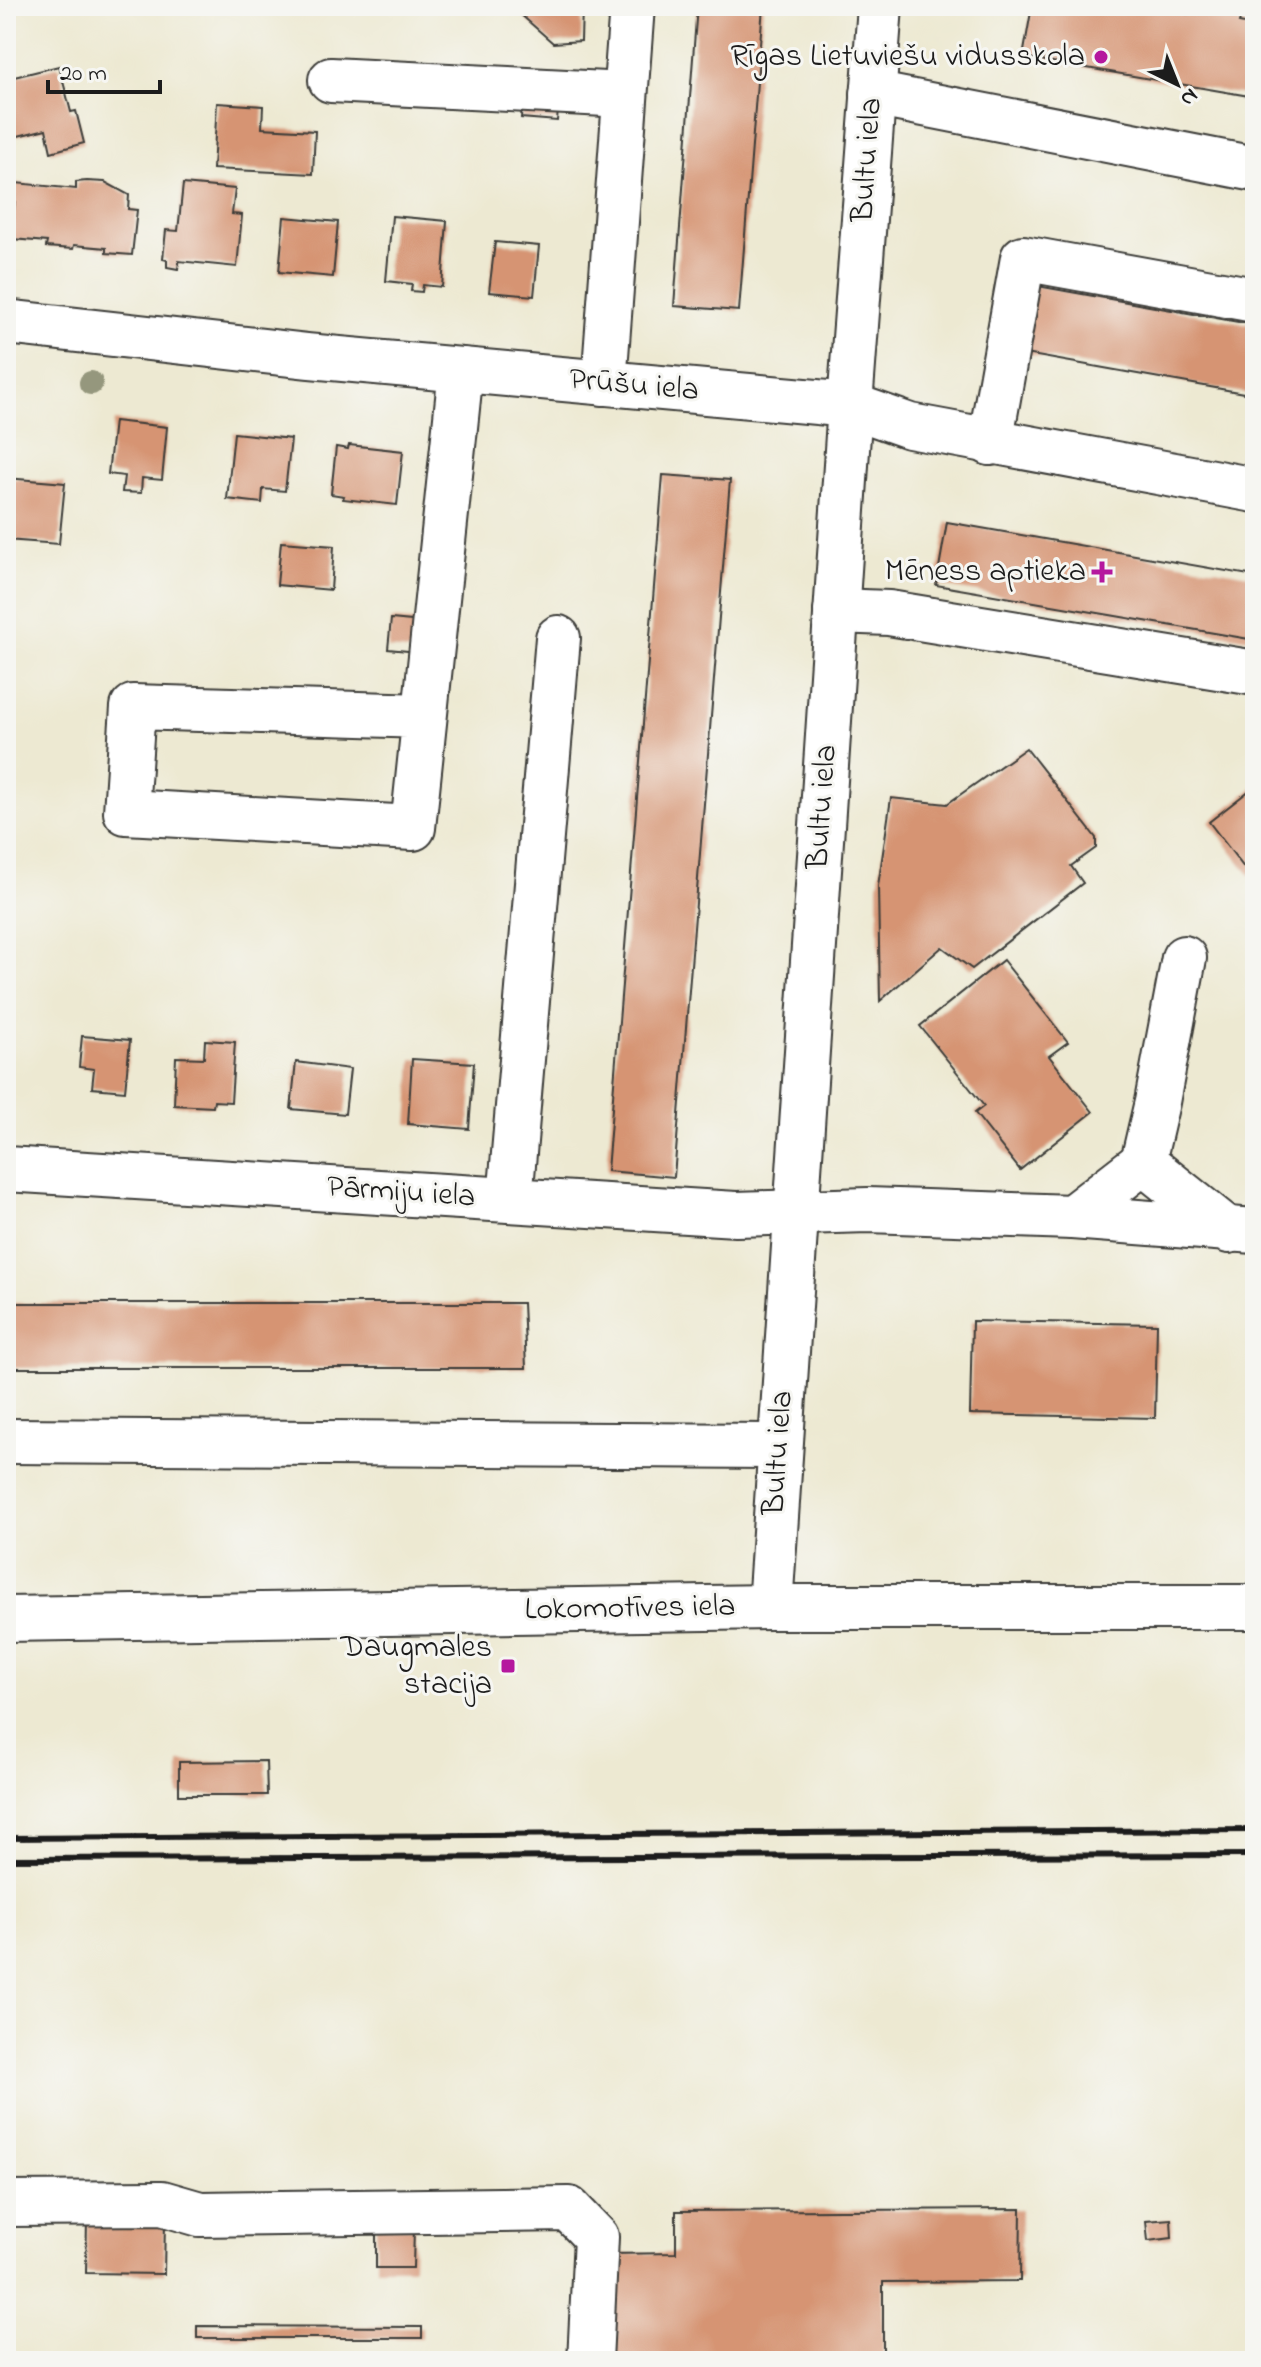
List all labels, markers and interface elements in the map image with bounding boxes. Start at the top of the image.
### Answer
place label: Rīgas Lietuviešu vidusskola [731,34,1085,81]
scale bar [48,44,160,94]
north arrow [1137,44,1217,124]
marker: Rīgas Lietuviešu vidusskola [1092,48,1110,66]
text: 20 m [60,57,107,92]
text: N [1172,80,1205,113]
street label: Bultu iela [840,96,896,225]
street label: Prūšu iela [567,357,701,415]
place label: Mēness aptieka [885,549,1086,596]
marker: Mēness aptieka [1093,563,1111,581]
street label: Bultu iela [795,743,851,872]
street label: Pārmiju iela [325,1164,477,1222]
street label: Bultu iela [751,1389,807,1518]
street label: Lokomotīves iela [524,1584,736,1634]
place label: Daugmales stacija [340,1625,492,1709]
marker: Daugmales stacija [499,1657,517,1675]

